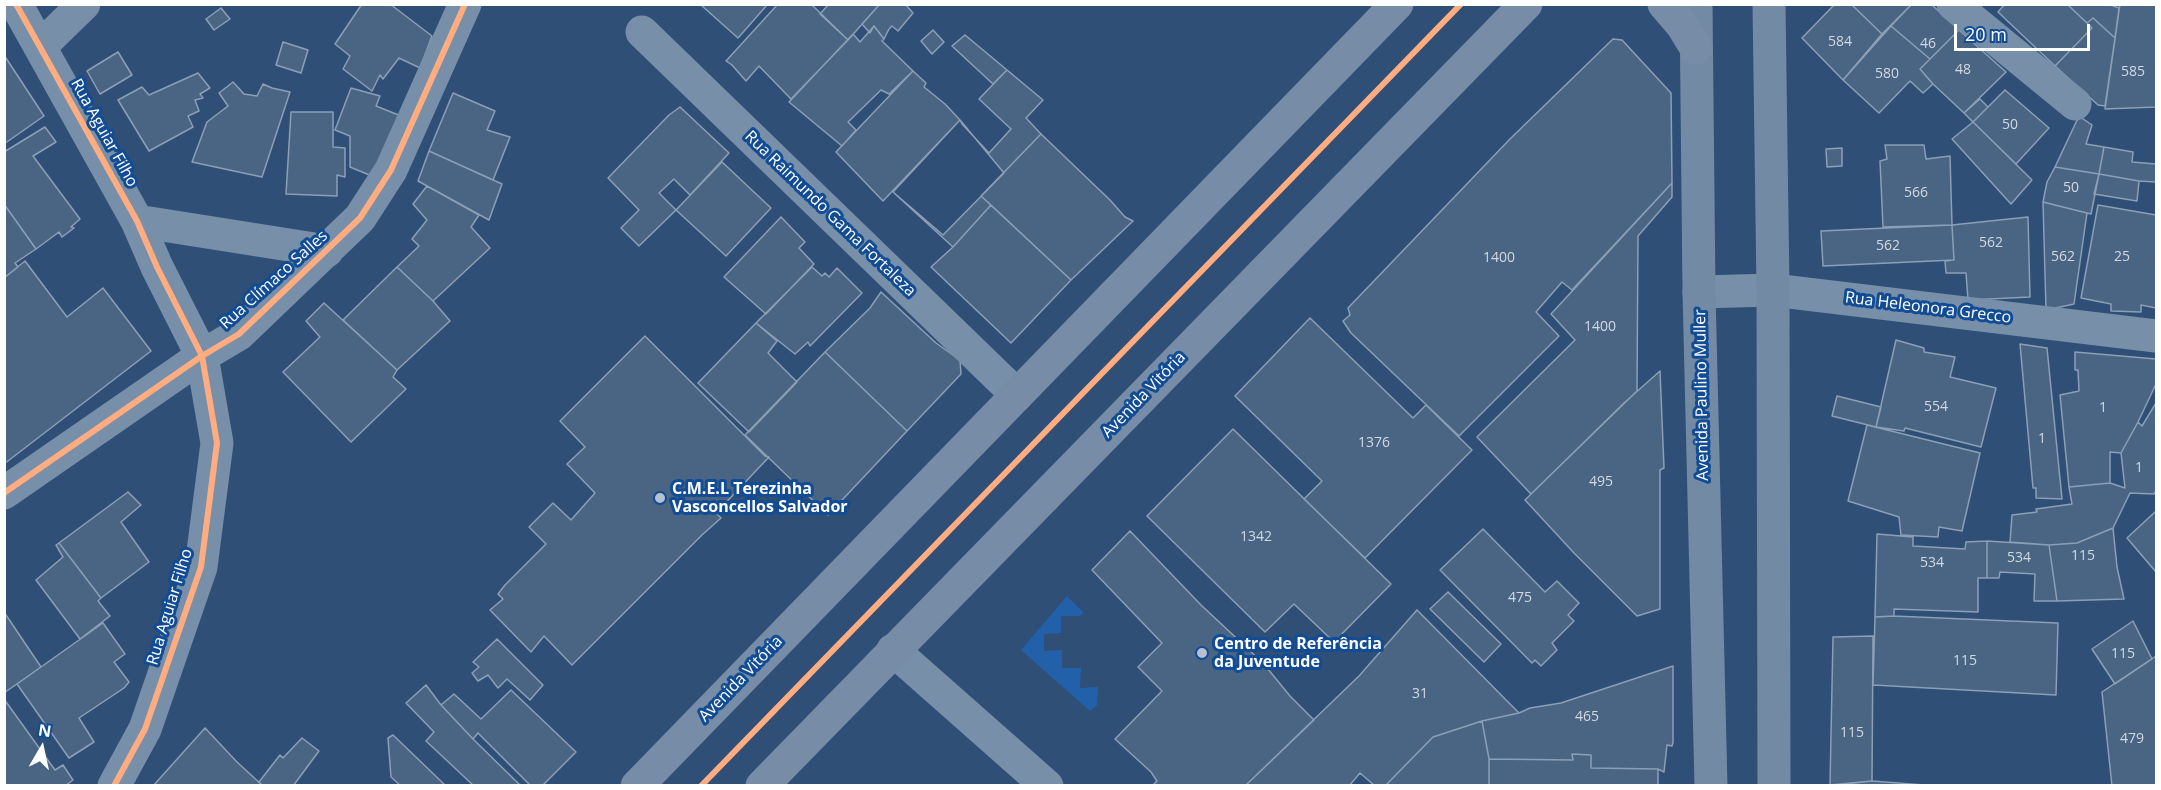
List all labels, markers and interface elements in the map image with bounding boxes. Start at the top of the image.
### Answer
scale bar [1957,12,2094,50]
text: 20 m [1965,22,2007,46]
house number: 584 [1828,34,1852,50]
house number: 46 [1920,36,1936,52]
house number: 48 [1955,62,1971,78]
house number: 585 [2121,64,2145,80]
house number: 580 [1875,66,1899,82]
street label: Rua Aguiar Filho [66,76,142,190]
house number: 50 [2002,117,2018,133]
street label: Rua Raimundo Gama Fortaleza [740,127,920,301]
house number: 50 [2063,180,2079,196]
house number: 566 [1904,185,1928,201]
street label: Rua Clímaco Salles [216,227,332,333]
house number: 562 [1979,235,2003,251]
house number: 562 [1876,238,1900,254]
house number: 562 [2051,249,2075,265]
house number: 25 [2114,249,2130,265]
house number: 1400 [1483,250,1515,266]
street label: Rua Heleonora Grecco [1844,288,2012,328]
street label: Avenida Paulino Muller [1691,309,1713,481]
house number: 1400 [1584,319,1616,335]
street label: Avenida Vitória [1098,348,1190,442]
house number: 554 [1924,399,1948,415]
house number: 1 [2099,400,2107,416]
house number: 1 [2038,431,2046,447]
house number: 1376 [1358,435,1390,451]
house number: 1 [2135,460,2143,476]
house number: 495 [1589,474,1613,490]
place label: C.M.E.L Terezinha Vasconcellos Salvador [672,479,848,517]
marker: C.M.E.L Terezinha Vasconcellos Salvador [653,491,667,505]
house number: 1342 [1240,529,1272,545]
street label: Rua Aguiar Filho [143,546,197,668]
house number: 115 [2071,548,2095,564]
house number: 534 [2007,550,2031,566]
house number: 534 [1920,555,1944,571]
house number: 475 [1508,590,1532,606]
street label: Avenida Vitória [695,632,787,726]
place label: Centro de Referência da Juventude [1214,634,1382,672]
marker: Centro de Referência da Juventude [1195,646,1209,660]
house number: 115 [2111,646,2135,662]
house number: 115 [1953,653,1977,669]
house number: 31 [1412,686,1428,702]
house number: 465 [1575,709,1599,725]
north arrow [12,718,72,778]
text: N [37,718,53,742]
house number: 115 [1840,725,1864,741]
house number: 479 [2120,731,2144,747]

